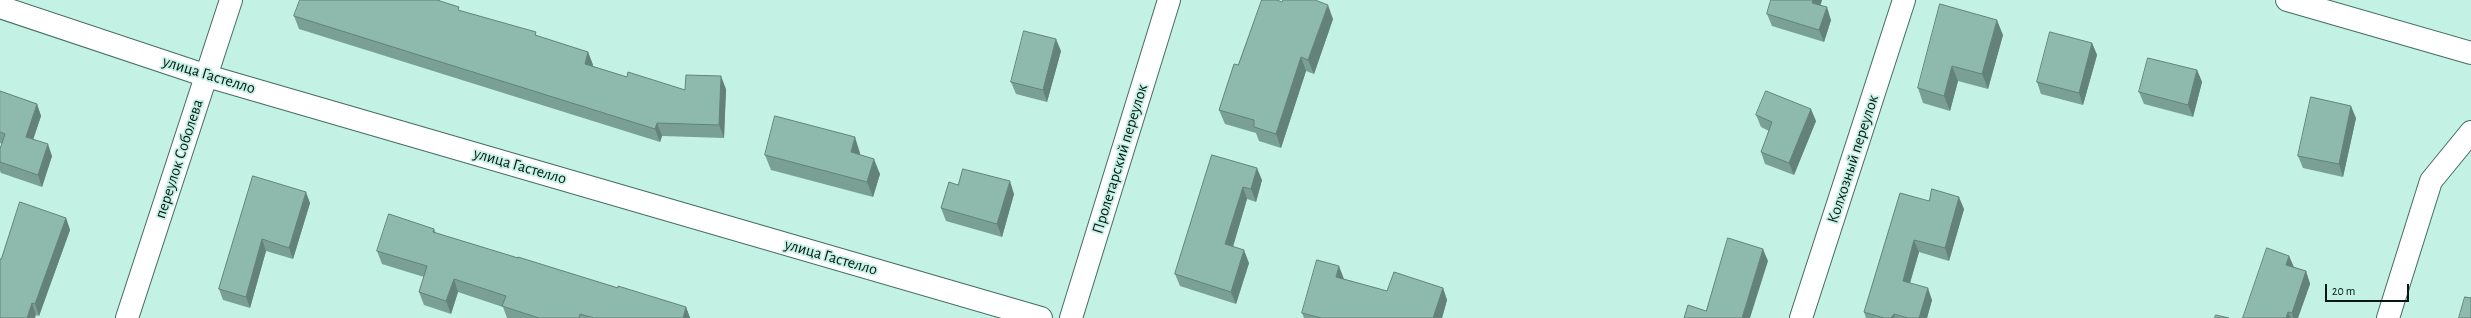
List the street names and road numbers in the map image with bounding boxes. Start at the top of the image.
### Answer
street label: улица Гастелло [160,52,258,98]
street label: Пролетарский переулок [1088,82,1152,236]
street label: Колхозный переулок [1823,92,1883,226]
street label: переулок Соболева [151,97,207,221]
street label: улица Гастелло [471,144,569,188]
street label: улица Гастелло [782,235,880,279]

